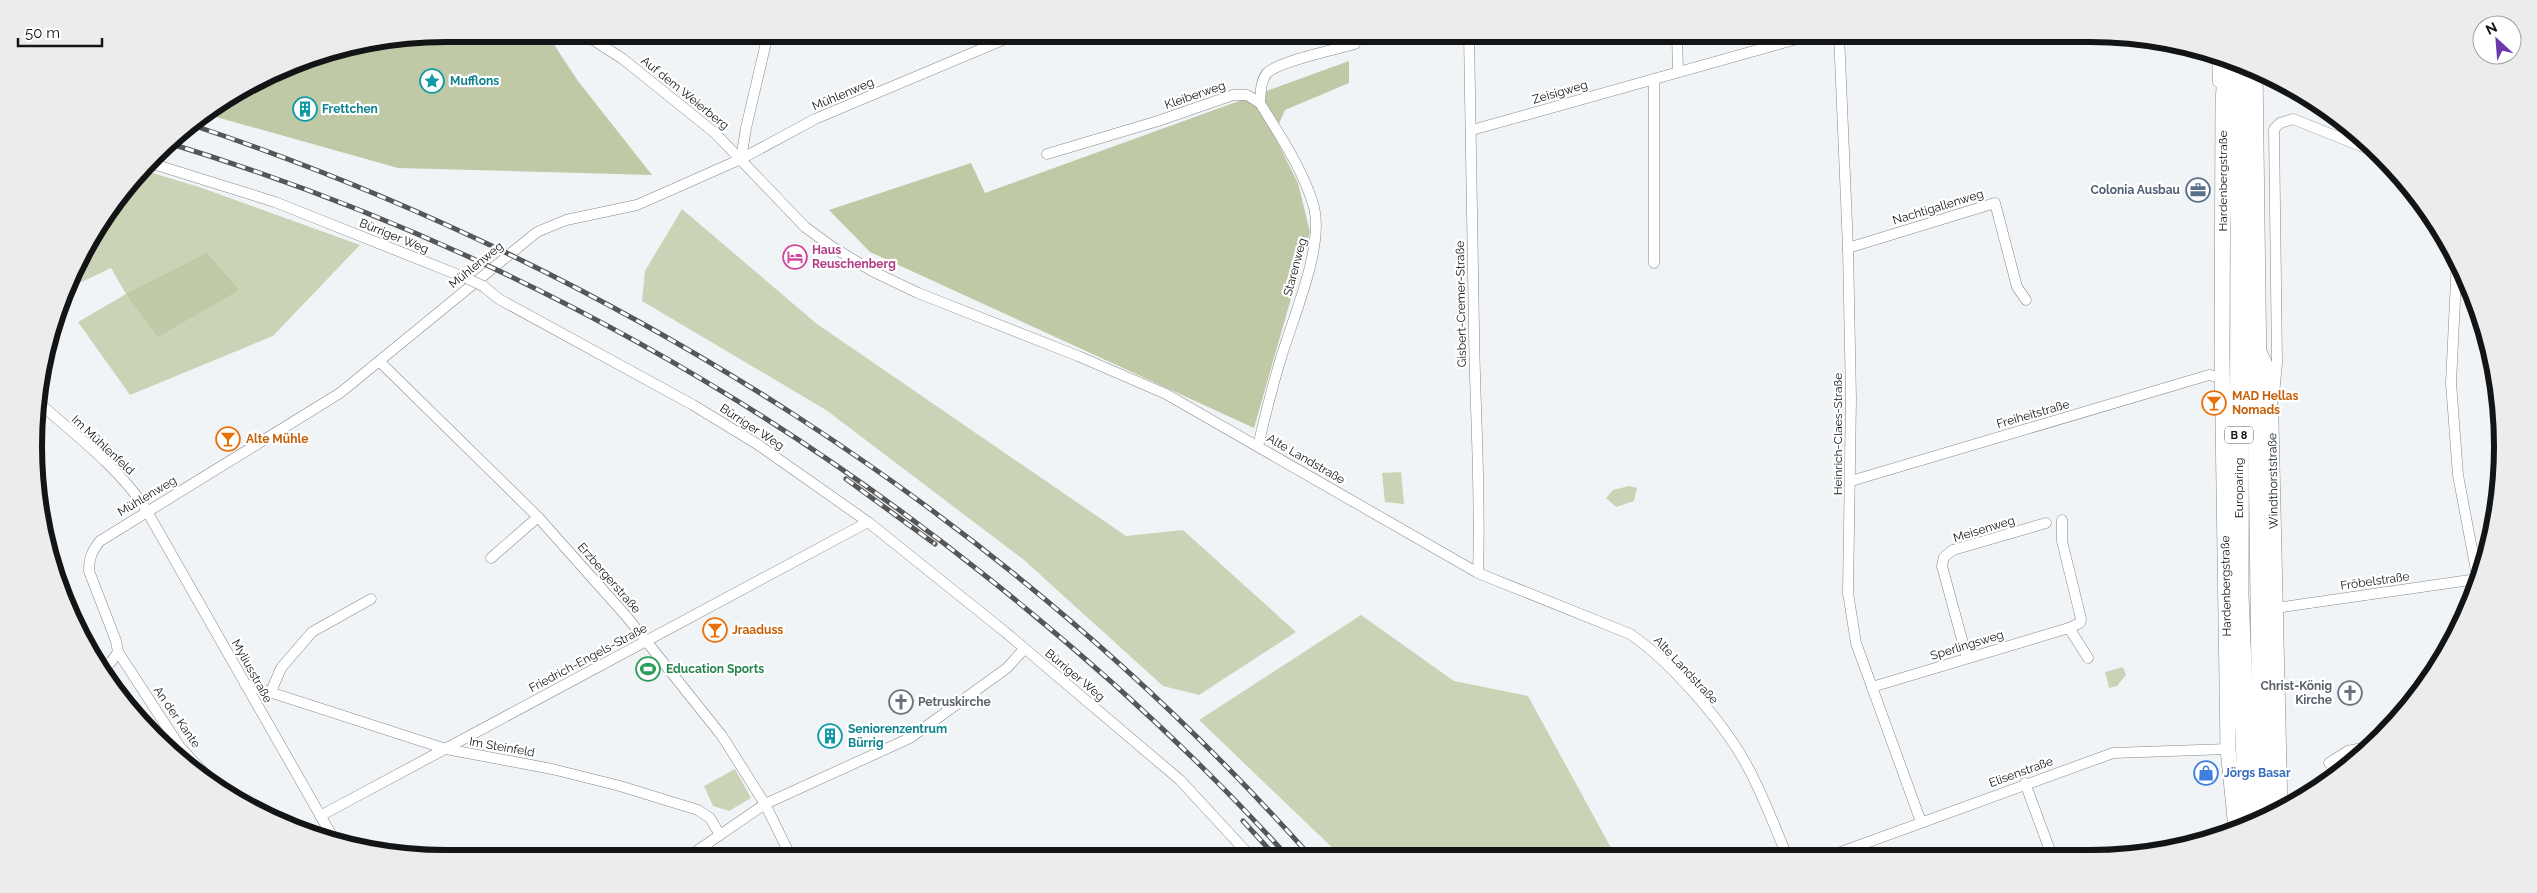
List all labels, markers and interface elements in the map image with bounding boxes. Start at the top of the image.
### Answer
scale bar [18,15,101,47]
north arrow [2472,15,2522,65]
text: N [2483,19,2500,38]
text: 50 m [25,24,60,42]
street label: Auf dem Weierberg [638,53,732,133]
place icon: Mufflons [419,68,445,94]
place label: Mufflons [450,74,499,88]
street label: Mühlenweg [810,75,876,113]
street label: Zeisigweg [1531,77,1589,107]
street label: Kleiberweg [1163,78,1227,112]
building icon: Frettchen [292,96,318,122]
place label: Frettchen [322,102,378,116]
street label: Hardenbergstraße [2216,131,2230,232]
office icon: Colonia Ausbau [2185,177,2211,203]
place label: Colonia Ausbau [2091,183,2180,197]
street label: Nachtigallenweg [1891,187,1985,227]
street label: Bürriger Weg [357,216,431,256]
street label: Starenweg [1281,236,1309,298]
street label: Mühlenweg [446,239,506,291]
street label: Gisbert-Cremer-Straße [1453,241,1469,367]
place label: Haus Reuschenberg [812,243,896,271]
hotel icon: Haus Reuschenberg [782,244,808,270]
street label: Heinrich-Claes-Straße [1831,373,1845,495]
place label: MAD Hellas Nomads [2232,389,2298,417]
bar icon: MAD Hellas Nomads [2201,390,2227,416]
street label: Freiheitstraße [1995,397,2071,431]
street label: Bürriger Weg [717,401,787,453]
street label: Im Mühlenfeld [69,412,137,478]
bar icon: Alte Mühle [215,426,241,452]
road number: B 8 [2225,426,2253,444]
street label: Alte Landstraße [1265,431,1347,487]
place label: Alte Mühle [246,432,308,446]
street label: Windthorststraße [2265,433,2281,529]
street label: Europaring [2232,458,2246,518]
street label: Mühlenweg [115,473,179,519]
street label: Meisenweg [1951,513,2017,545]
street label: Hardenbergstraße [2218,535,2234,637]
street label: Erzbergerstraße [575,540,643,616]
street label: Fröbelstraße [2340,569,2410,593]
bar icon: Jraaduss [702,617,728,643]
street label: Friedrich-Engels-Straße [527,621,649,695]
place label: Jraaduss [732,623,783,637]
street label: Sperlingsweg [1929,627,2005,663]
street label: Alte Landstraße [1651,633,1721,707]
street label: Myliusstraße [229,637,275,705]
street label: Bürriger Weg [1042,646,1108,704]
sports icon: Education Sports [635,656,661,682]
place label: Education Sports [666,662,764,676]
place label: Christ-König Kirche [2260,679,2332,707]
church icon: Christ-König Kirche [2337,680,2363,706]
street label: An der Kante [151,684,203,750]
church icon: Petruskirche [888,689,914,715]
place label: Petruskirche [918,695,991,709]
place label: Seniorenzentrum Bürrig [848,722,947,750]
building icon: Seniorenzentrum Bürrig [817,723,843,749]
street label: Im Steinfeld [468,734,536,760]
street label: Elisenstraße [1987,754,2055,790]
shop icon: Jörgs Basar [2193,760,2219,786]
place label: Jörgs Basar [2224,766,2291,780]

